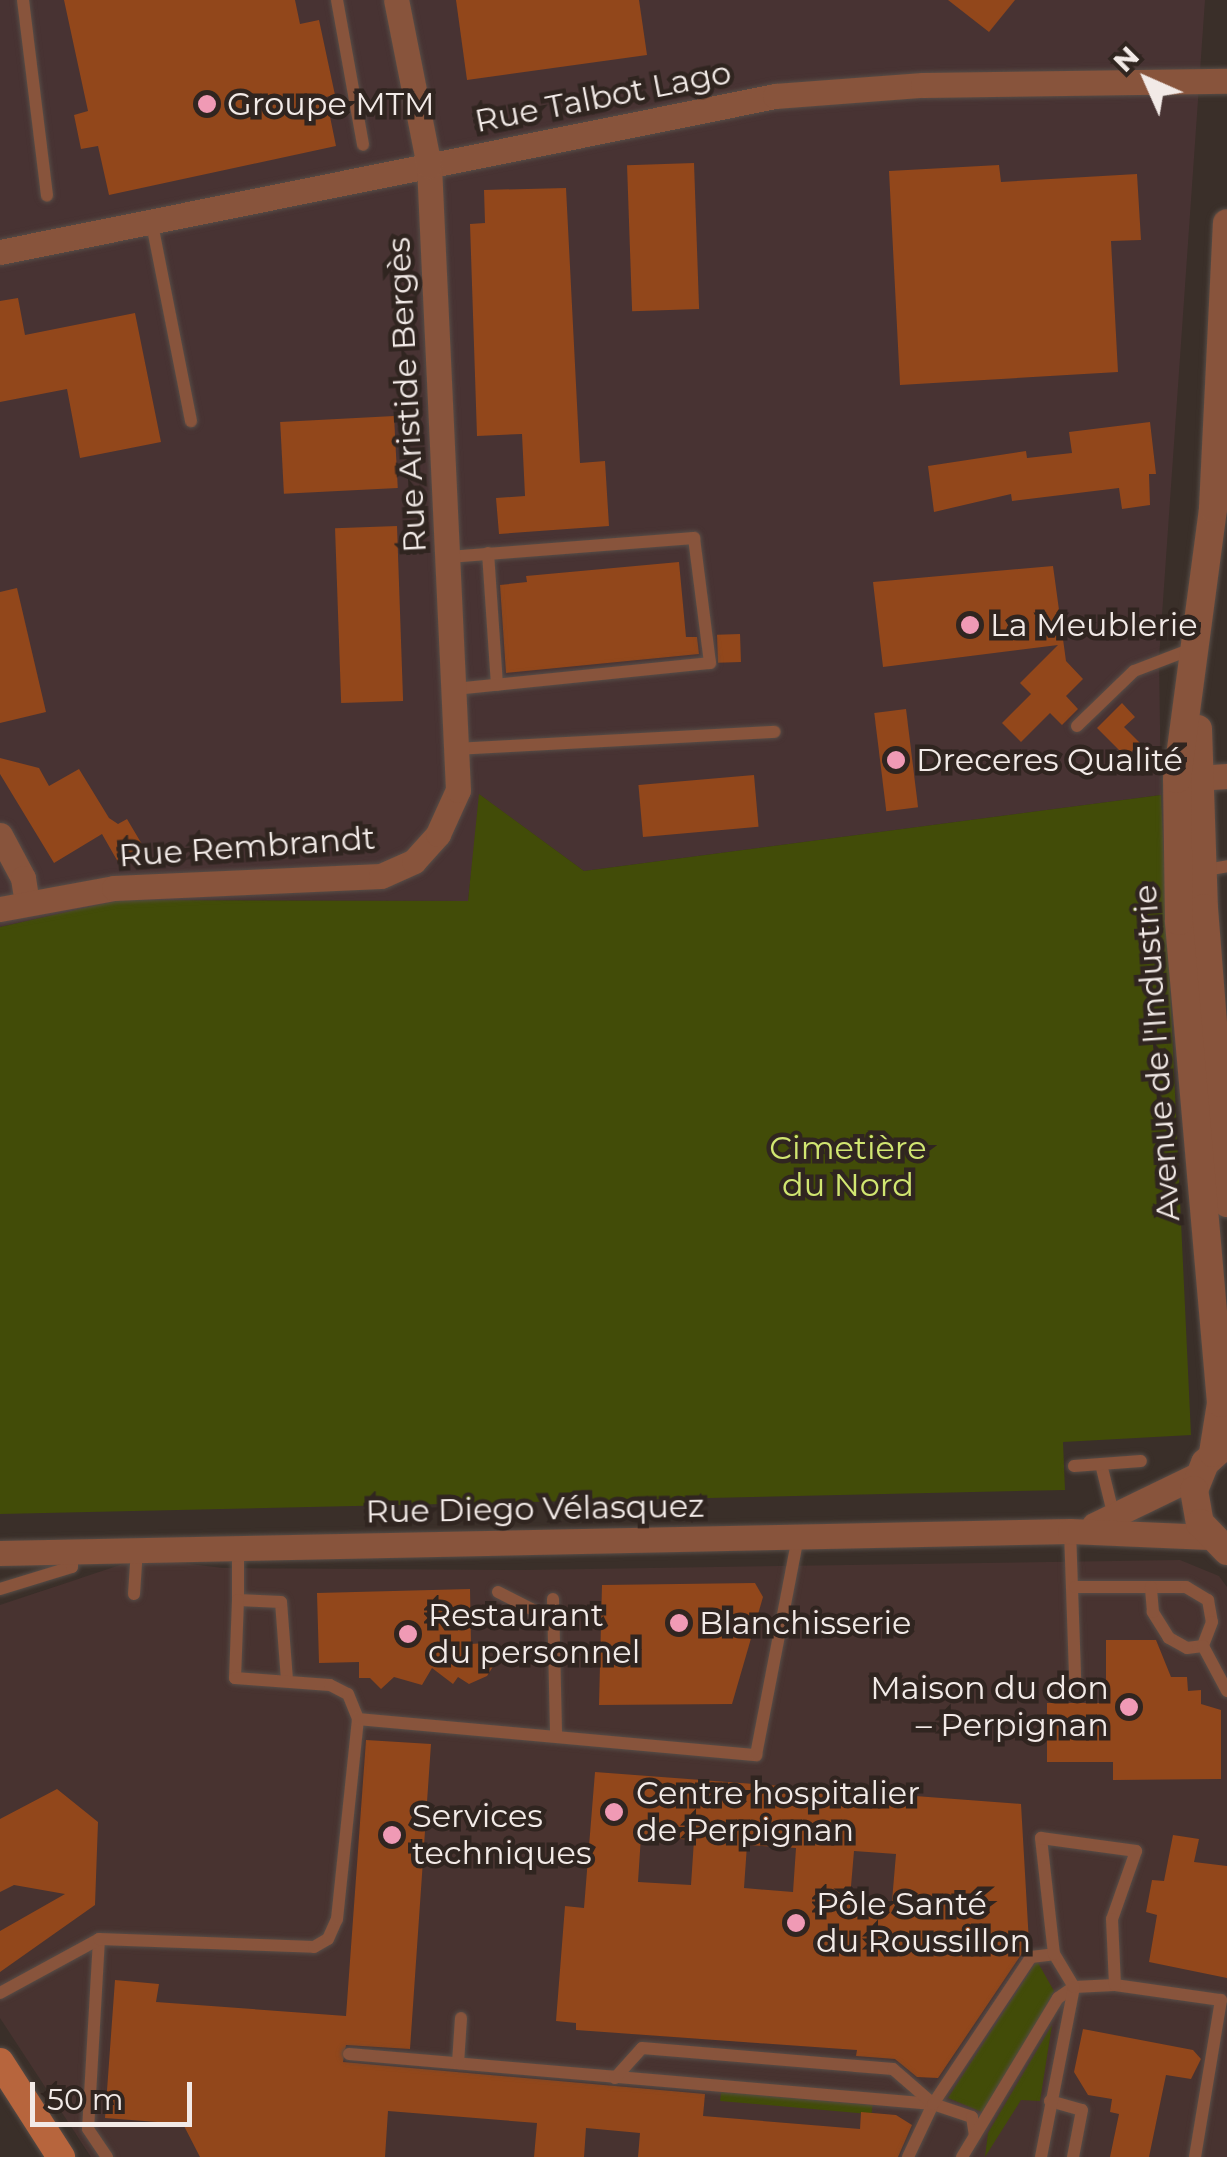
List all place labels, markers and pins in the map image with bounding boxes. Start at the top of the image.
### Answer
place label: Groupe MTM [227,85,435,123]
marker: Groupe MTM [196,93,218,115]
place label: La Meublerie [990,606,1198,644]
marker: La Meublerie [959,614,981,636]
place label: Dreceres Qualité [916,741,1183,779]
marker: Dreceres Qualité [885,749,907,771]
place label: Restaurant du personnel [428,1597,640,1672]
place label: Blanchisserie [699,1604,911,1642]
marker: Blanchisserie [668,1612,690,1634]
marker: Restaurant du personnel [397,1623,419,1645]
place label: Maison du don – Perpignan [870,1670,1109,1745]
marker: Maison du don – Perpignan [1118,1696,1140,1718]
place label: Centre hospitalier de Perpignan [636,1775,920,1850]
place label: Services techniques [412,1798,592,1873]
marker: Centre hospitalier de Perpignan [601,1799,627,1825]
marker: Services techniques [381,1824,403,1846]
place label: Pôle Santé du Roussillon [816,1886,1031,1961]
marker: Pôle Santé du Roussillon [785,1912,807,1934]

